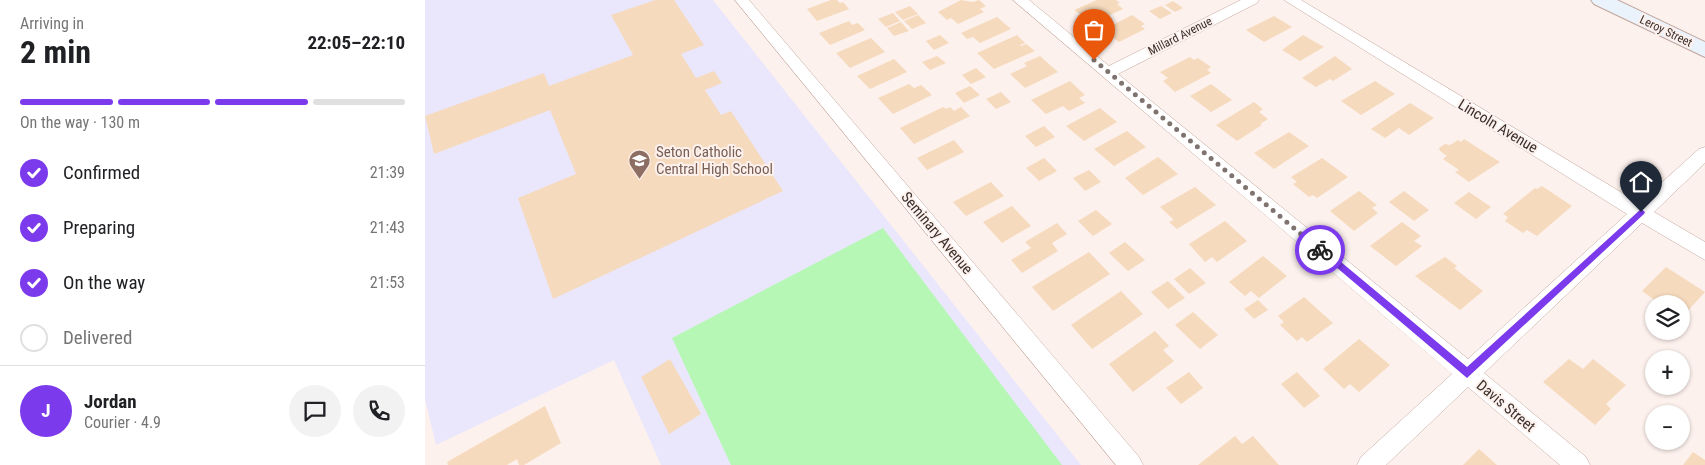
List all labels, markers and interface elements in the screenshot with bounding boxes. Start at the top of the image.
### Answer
pin [1073,9,1115,60]
street label: Leroy Street [1637,12,1695,50]
text: Arriving in [20,14,84,33]
street label: Millard Avenue [1146,14,1215,58]
icon: bag [1080,16,1108,44]
text: 22:05–22:10 [307,31,405,54]
text: 2 min [20,33,91,71]
street label: Lincoln Avenue [1455,95,1541,157]
text: On the way · 130 m [20,113,140,132]
place label: Seton Catholic Central High School [656,143,773,178]
school or university icon: Seton Catholic Central High School [628,149,652,180]
icon: check [20,159,48,187]
text: Confirmed [63,161,140,184]
pin [1620,161,1662,212]
text: 21:39 [370,163,405,182]
icon: home [1627,168,1655,196]
street label: Seminary Avenue [897,188,977,278]
icon: check [20,214,48,242]
text: Preparing [63,216,135,239]
text: 21:43 [370,218,405,237]
courier [1295,225,1345,275]
icon: bike [1306,236,1334,264]
icon: check [20,269,48,297]
text: On the way [63,271,145,294]
text: 21:53 [370,273,405,292]
map controls [1645,295,1690,450]
button: layers [1645,295,1690,340]
text: Delivered [63,326,132,349]
button: + [1645,350,1690,395]
street label: Davis Street [1473,376,1539,436]
button: chat [289,385,341,437]
button: phone [353,385,405,437]
text: Jordan [84,390,137,413]
text: J [41,399,51,422]
button: − [1645,405,1690,450]
text: Courier · 4.9 [84,413,161,432]

